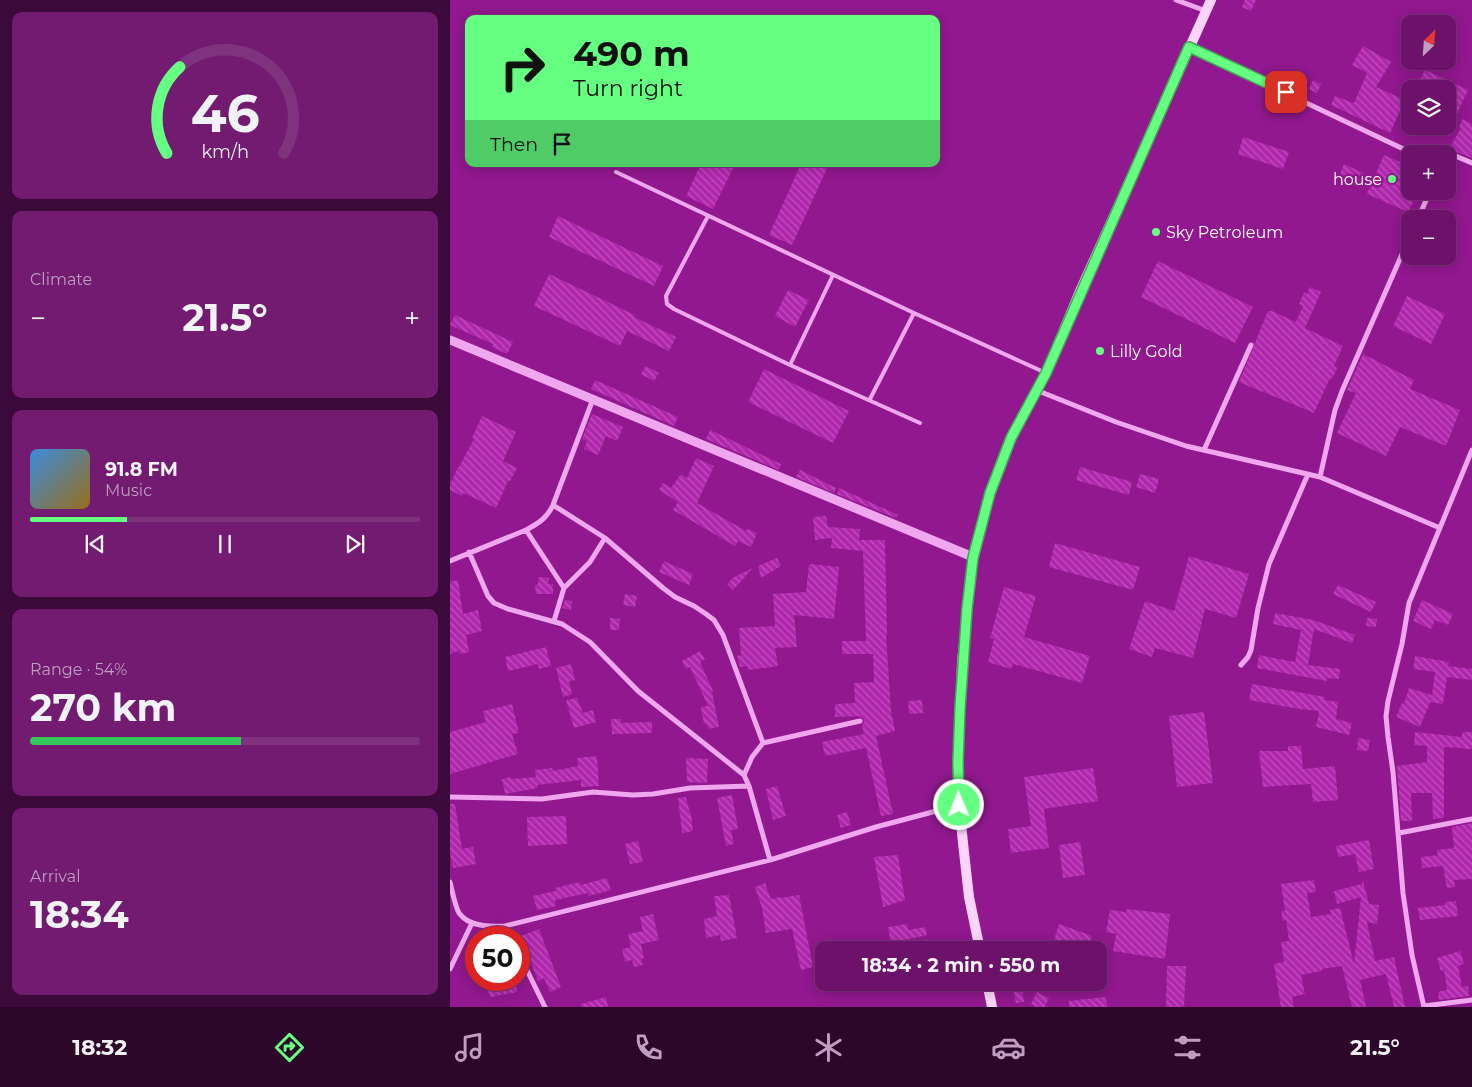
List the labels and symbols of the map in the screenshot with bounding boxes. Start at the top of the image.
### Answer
north arrow [1401,15,1456,70]
pin [1265,71,1307,113]
place label: house [1333,170,1382,189]
marker: house [1386,173,1398,185]
place label: Sky Petroleum [1166,223,1283,242]
marker: Sky Petroleum [1150,226,1162,238]
place label: Lilly Gold [1110,342,1183,361]
marker: Lilly Gold [1094,345,1106,357]
position arrow [932,778,984,830]
speed limit sign: 50 [465,926,530,991]

